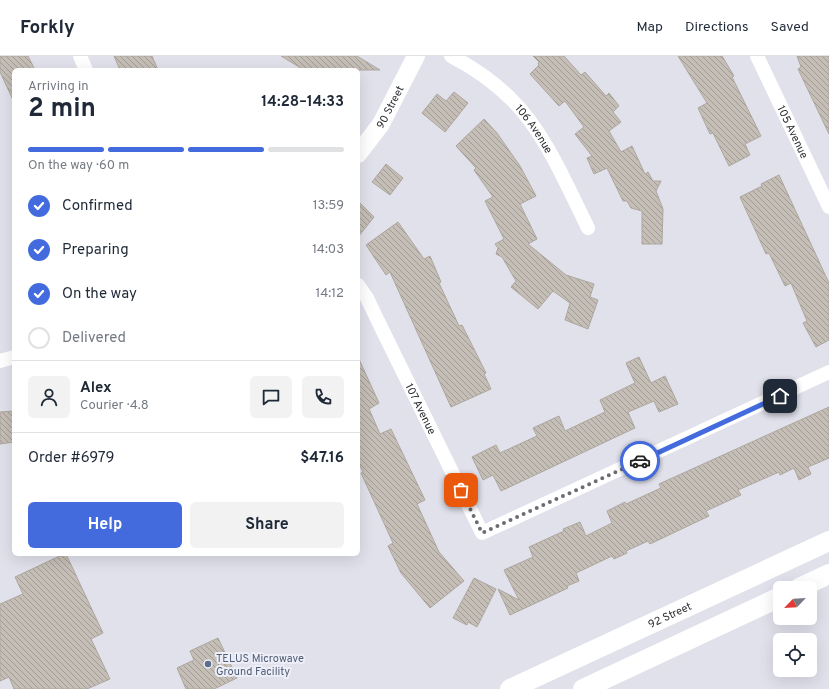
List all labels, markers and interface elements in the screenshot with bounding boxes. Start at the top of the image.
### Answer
text: Forkly [20,16,75,40]
text: Map [637,19,663,36]
text: Directions [685,19,749,36]
text: Saved [771,19,809,36]
text: Arriving in [28,79,89,95]
street label: 90 Street [374,84,408,132]
text: 2 min [28,93,96,126]
text: 14:28–14:33 [261,93,344,112]
street label: 106 Avenue [512,102,555,156]
street label: 105 Avenue [774,104,811,161]
text: On the way · 60 m [28,158,129,174]
icon: check [28,195,50,217]
text: Confirmed [62,197,133,216]
text: 13:59 [313,198,344,214]
icon: check [28,239,50,261]
text: Preparing [62,241,129,260]
text: 14:03 [312,242,344,258]
icon: check [28,283,50,305]
text: On the way [62,285,137,304]
text: 14:12 [316,286,344,302]
text: Delivered [62,329,126,348]
button: person [28,376,70,418]
button: chat [250,376,292,418]
button: phone [302,376,344,418]
text: Alex [80,379,112,398]
pin [763,379,797,413]
street label: 107 Avenue [402,381,439,437]
icon: home [769,385,791,407]
text: Courier · 4.8 [80,398,149,414]
courier [620,441,660,481]
text: Order #6979 [28,449,114,468]
text: $47.16 [300,449,344,468]
icon: car [629,450,651,472]
pin [444,473,478,507]
icon: bag [450,479,472,501]
button: Help [28,502,182,548]
button: Share [190,502,344,548]
north arrow [773,581,817,625]
map controls [773,581,817,677]
street label: 92 Street [646,600,694,632]
button: locate [773,633,817,677]
place label: TELUS Microwave Ground Facility [216,652,304,679]
marker: TELUS Microwave Ground Facility [203,659,213,669]

